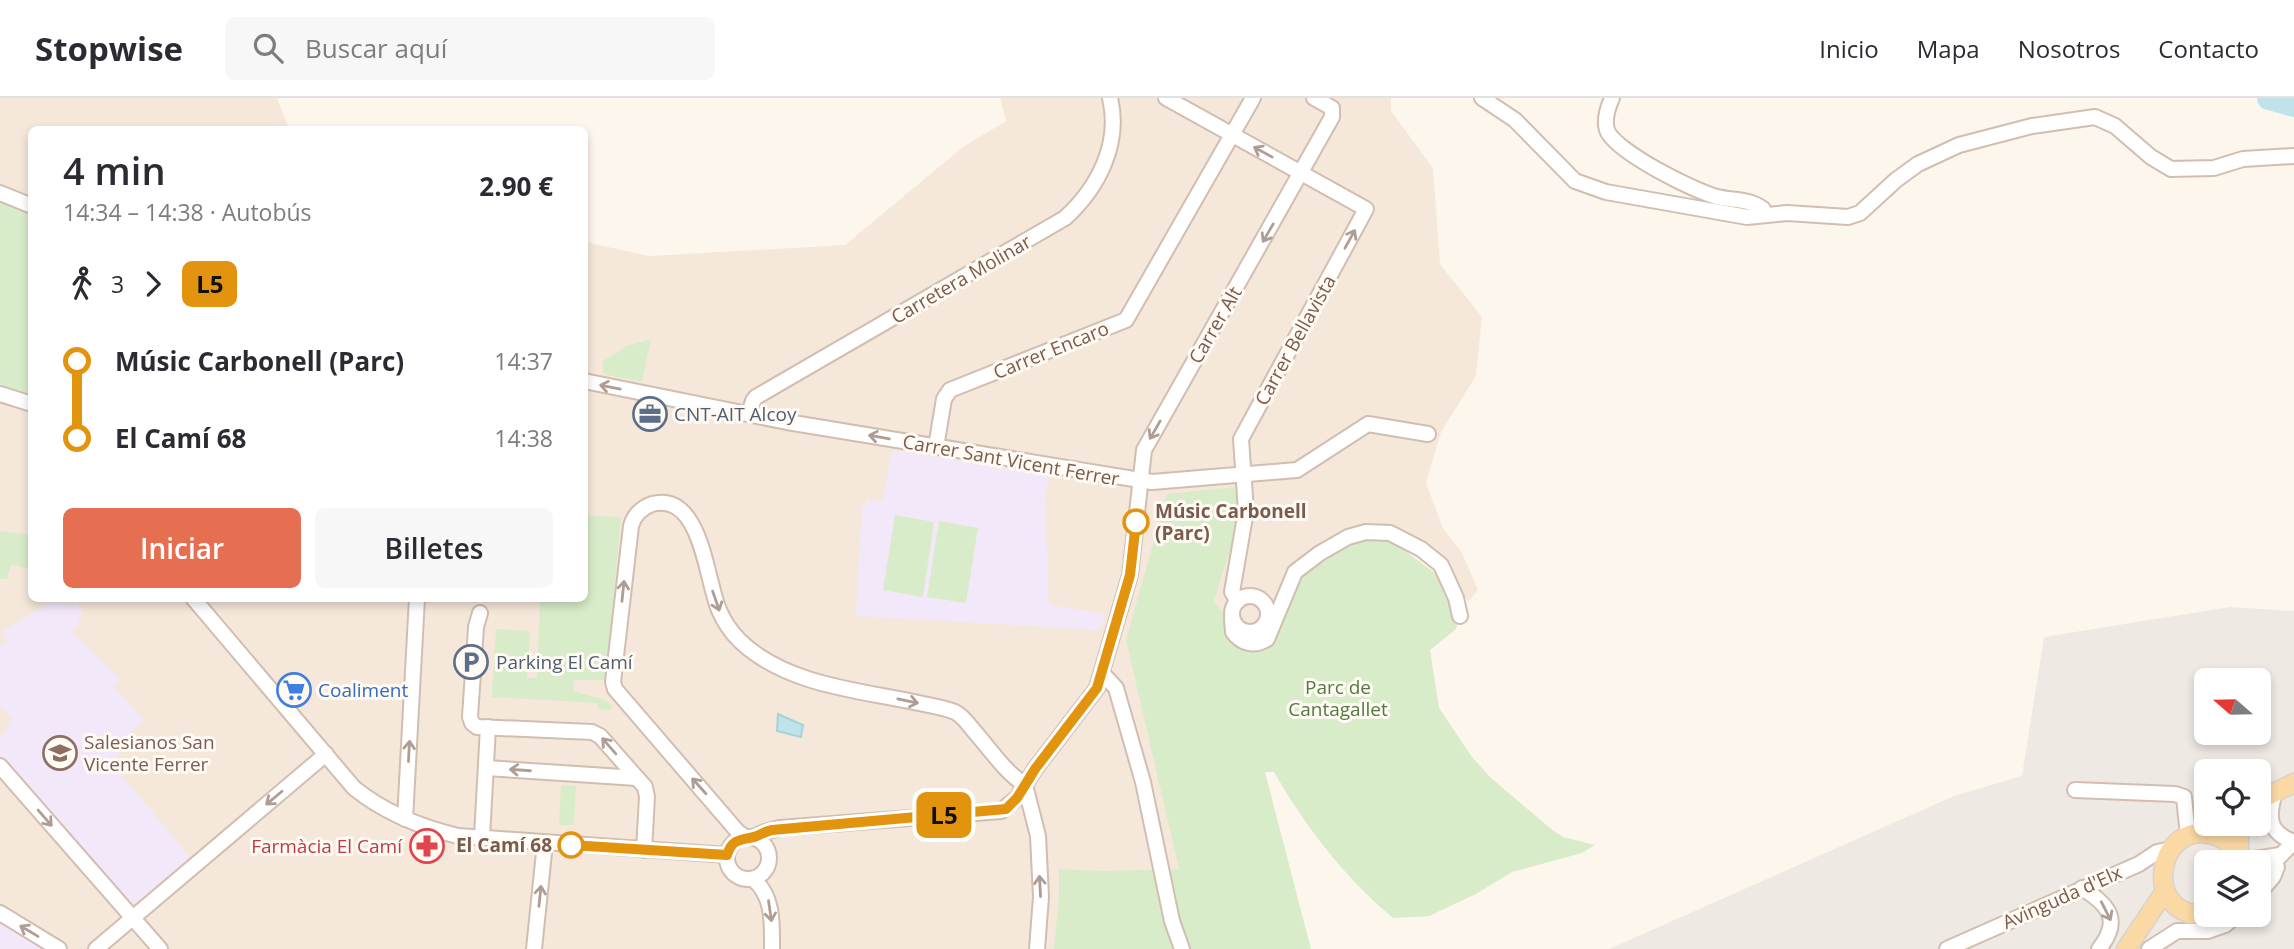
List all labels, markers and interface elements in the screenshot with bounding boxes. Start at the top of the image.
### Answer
search box [225,17,715,80]
text: Stopwise [35,26,183,71]
icon: search [249,29,287,67]
text: Buscar aquí [305,30,447,66]
text: Inicio [1819,32,1879,65]
text: Mapa [1917,32,1980,65]
text: Nosotros [2018,32,2120,65]
text: Contacto [2158,32,2259,65]
text: 4 min [63,144,166,196]
one-way arrow [1254,145,1274,159]
text: 2.90 € [479,168,553,204]
text: 14:34 – 14:38 · Autobús [63,196,312,228]
one-way arrow [1261,222,1275,242]
street label: Carretera Molinar [886,228,1036,330]
one-way arrow [1343,229,1357,249]
icon: walk [63,265,101,303]
icon: forward [134,265,172,303]
text: L5 [196,267,223,300]
text: 3 [111,268,124,300]
street label: Carrer Bellavista [1248,270,1342,410]
street label: Carrer Alt [1182,281,1248,368]
street label: Carrer Encaro [989,315,1113,385]
text: Músic Carbonell (Parc) [115,343,404,379]
text: 14:37 [494,345,553,377]
one-way arrow [599,379,622,393]
office icon: CNT-AIT Alcoy [631,395,669,433]
place label: CNT-AIT Alcoy [674,401,797,427]
text: El Camí 68 [115,420,246,456]
one-way arrow [1148,420,1162,440]
text: 14:38 [494,422,553,454]
street label: Carrer Sant Vicent Ferrer [901,428,1122,492]
one-way arrow [868,430,891,443]
place label: Músic Carbonell (Parc) [1155,498,1307,546]
button: Iniciar [63,508,301,588]
button: Billetes [315,508,553,588]
marker: Músic Carbonell (Parc) [1123,509,1149,535]
one-way arrow [617,581,630,603]
one-way arrow [711,590,723,612]
parking icon: Parking El Camí [452,643,490,681]
place label: Parking El Camí [496,649,634,675]
north arrow [2194,668,2272,746]
map controls [2194,668,2271,927]
supermarket icon: Coaliment [275,671,313,709]
park label: Parc de Cantagallet [1288,674,1388,722]
place label: Coaliment [318,677,408,703]
one-way arrow [896,695,919,709]
place label: Salesianos San Vicente Ferrer [84,729,215,777]
school or university icon: Salesianos San Vicente Ferrer [41,734,79,772]
one-way arrow [601,738,617,756]
one-way arrow [403,740,416,762]
button: locate [2194,759,2271,836]
one-way arrow [509,763,531,776]
one-way arrow [692,778,708,796]
one-way arrow [266,790,284,806]
line badge: L5 [912,792,976,838]
text: L5 [930,798,958,831]
one-way arrow [37,808,53,826]
pharmacy icon: Farmàcia El Camí [408,827,446,865]
place label: El Camí 68 [456,832,552,858]
marker: El Camí 68 [558,832,584,858]
place label: Farmàcia El Camí [251,833,403,859]
button: layers [2194,850,2271,927]
street label: Avinguda d'Elx [1998,859,2126,935]
one-way arrow [1034,875,1047,898]
one-way arrow [534,885,547,908]
one-way arrow [763,899,776,922]
one-way arrow [2099,900,2113,921]
one-way arrow [20,924,40,938]

